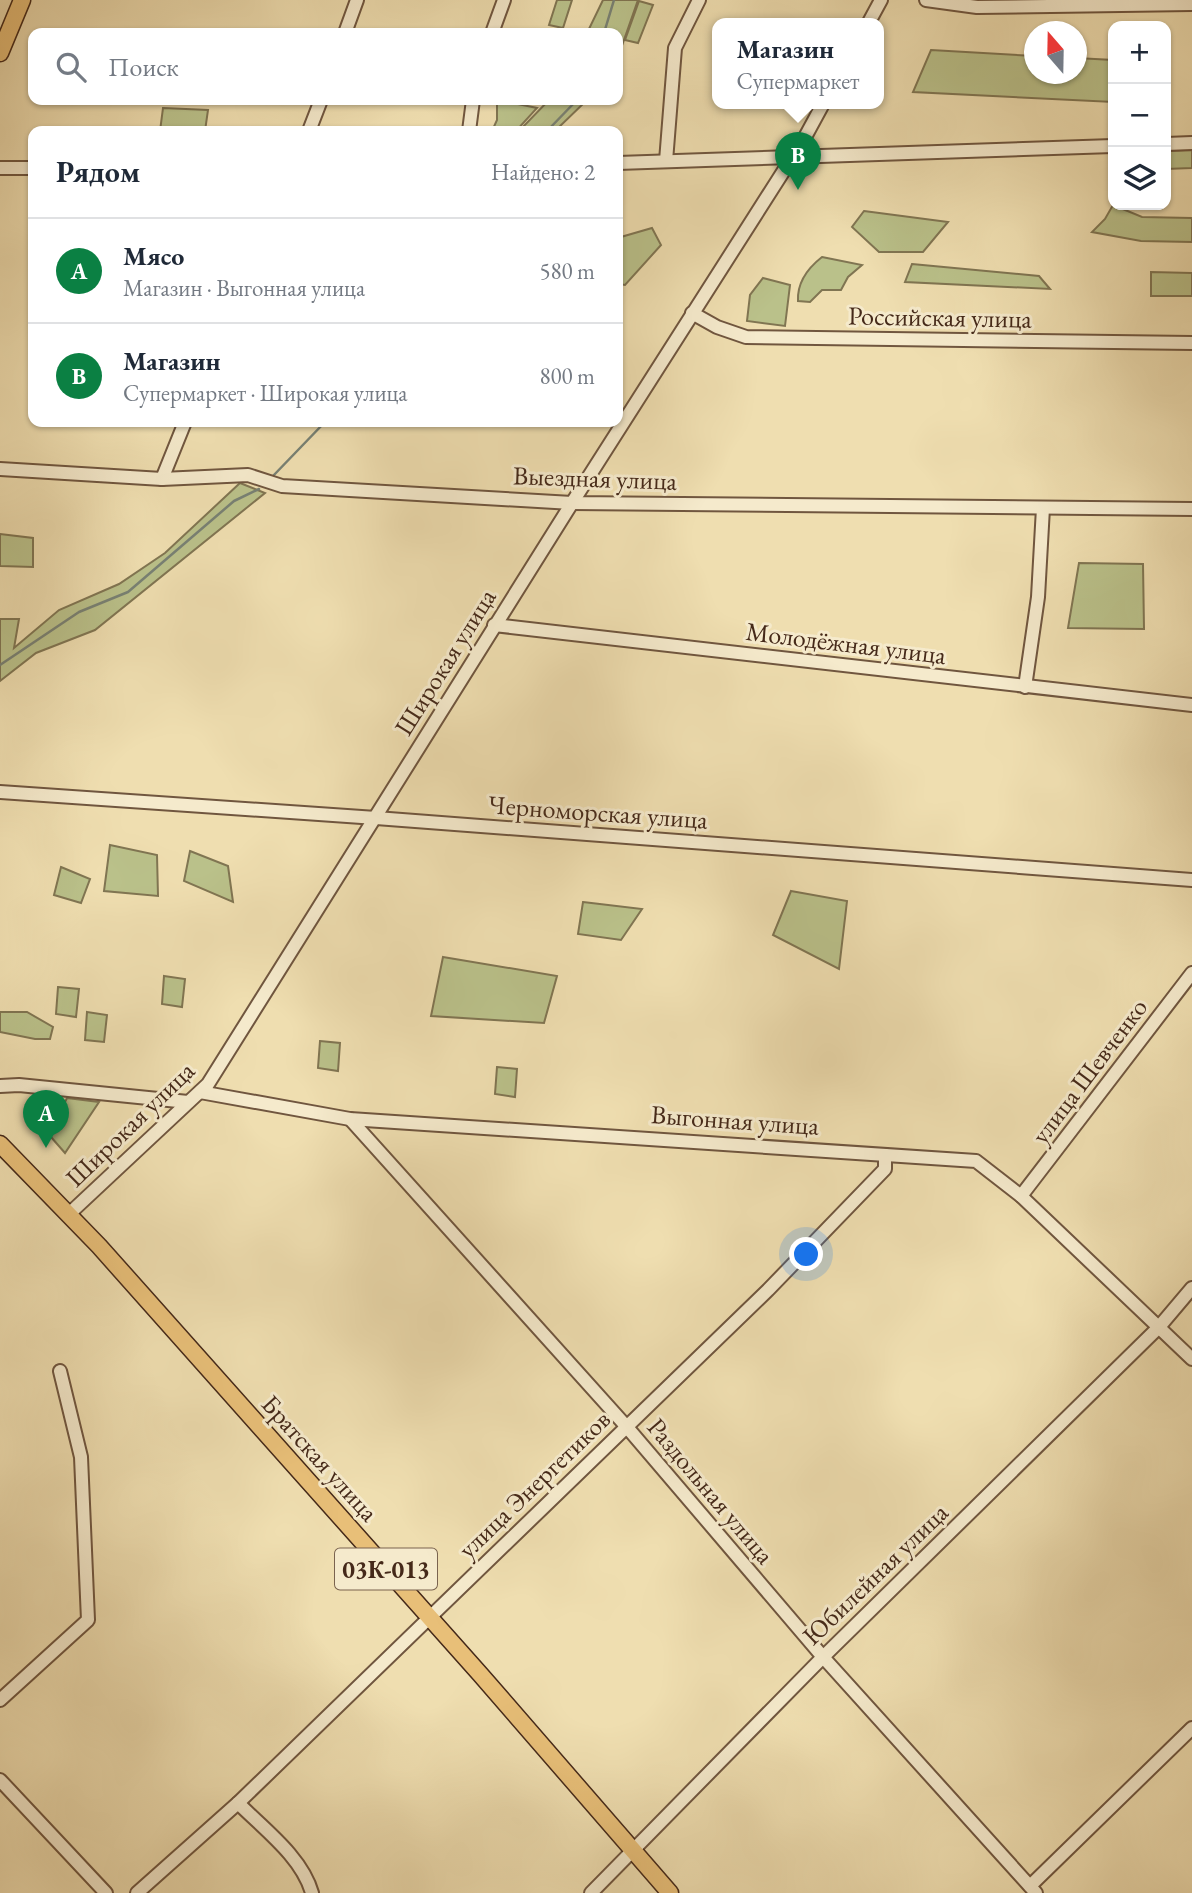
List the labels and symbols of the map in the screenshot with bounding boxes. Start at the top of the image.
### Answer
north arrow [1024,21,1087,84]
pin: B [775,132,821,190]
street label: Российская улица [848,298,1033,336]
street label: Выездная улица [512,458,678,498]
street label: Широкая улица [386,582,504,742]
street label: Молодёжная улица [744,614,948,672]
street label: Черноморская улица [487,787,710,837]
street label: улица Шевченко [1023,991,1155,1151]
street label: Широкая улица [58,1053,202,1194]
pin: A [23,1090,69,1148]
street label: Выгонная улица [650,1097,821,1143]
your location [789,1237,823,1271]
street label: Братская улица [254,1387,386,1529]
street label: улица Энергетиков [450,1402,618,1566]
street label: Раздольная улица [640,1411,783,1572]
street label: Юбилейная улица [795,1495,956,1652]
road number: 03К-013 [335,1548,437,1590]

